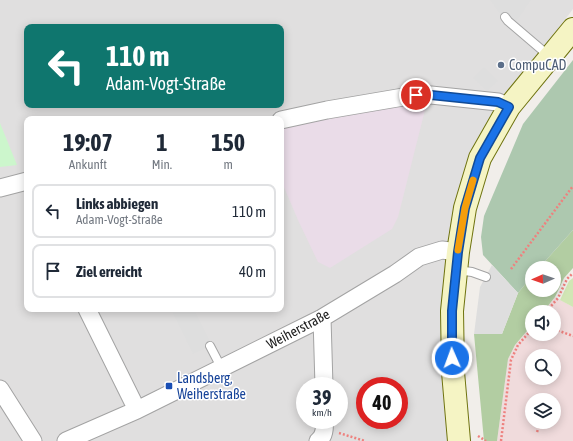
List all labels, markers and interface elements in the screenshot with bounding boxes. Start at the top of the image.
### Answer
icon: left [40,40,92,92]
text: 110 m [106,40,169,72]
place label: CompuCAD [509,57,567,73]
marker: CompuCAD [496,60,506,70]
text: Adam-Vogt-Straße [106,73,226,94]
pin [399,78,433,112]
icon: arrive [405,84,427,106]
text: 19:07 [63,129,113,156]
text: 1 [156,129,168,156]
text: 150 [211,129,245,156]
text: Ankunft [69,157,107,172]
text: Min. [152,157,172,172]
text: m [223,157,233,172]
text: Links abbiegen [76,195,158,212]
icon: left [42,200,64,222]
text: 110 m [232,203,266,220]
text: Adam-Vogt-Straße [76,212,163,227]
icon: arrive [42,260,64,282]
north arrow [525,261,561,297]
map controls [525,261,561,429]
text: Ziel erreicht [76,263,142,280]
text: 40 m [239,263,266,280]
button: sound [525,305,561,341]
street label: Weiherstraße [264,306,332,352]
position arrow [431,337,473,379]
button: search [525,349,561,385]
place label: Landsberg, Weiherstraße [177,370,246,402]
speed limit sign: 40 [356,377,408,429]
marker: Landsberg, Weiherstraße [164,381,174,391]
text: 39 [313,386,331,409]
button: layers [525,393,561,429]
text: km/h [312,407,332,418]

